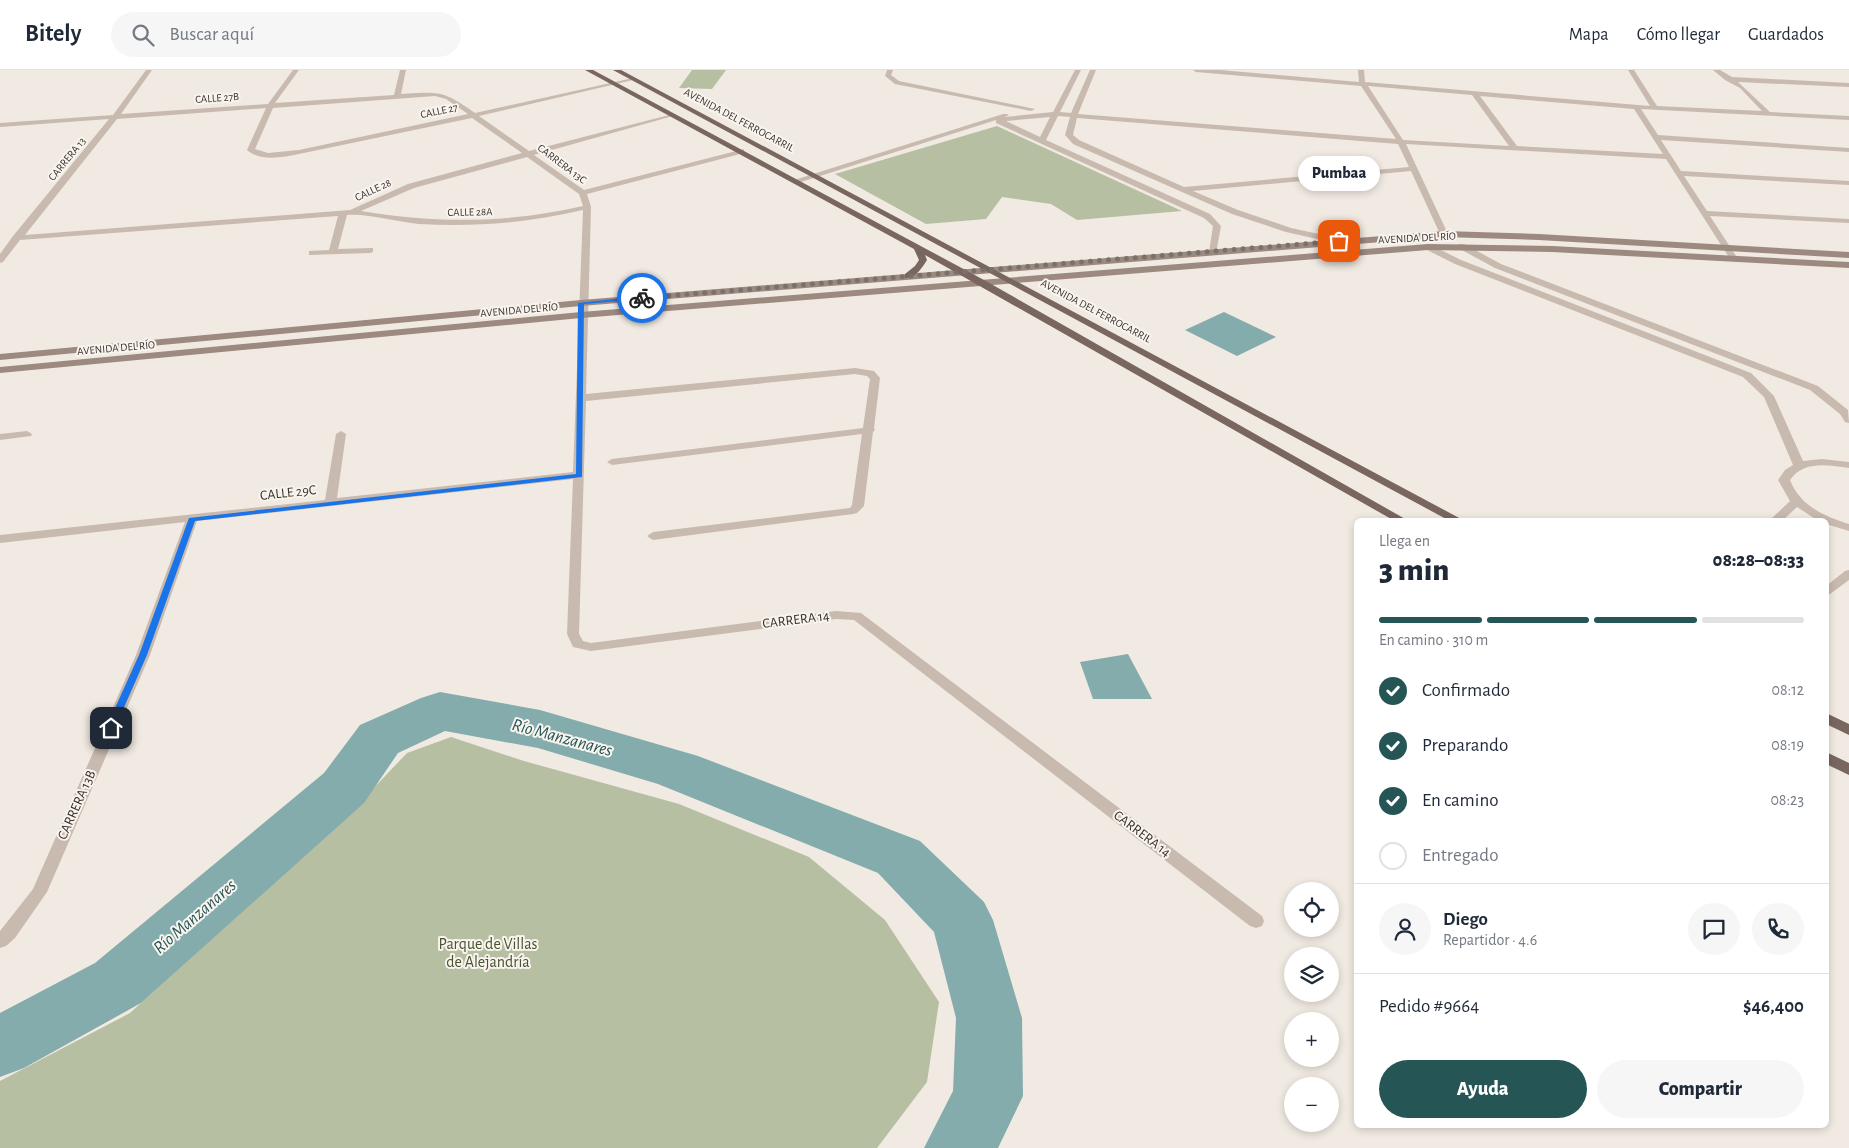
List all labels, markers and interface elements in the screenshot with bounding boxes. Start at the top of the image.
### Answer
search box [111,12,461,57]
icon: search [129,21,157,49]
text: Bitely [25,22,81,46]
text: Buscar aquí [169,25,254,44]
text: Mapa [1569,26,1609,44]
text: Cómo llegar [1637,26,1720,44]
text: Guardados [1748,26,1824,44]
street label: AVENIDA DEL FERROCARRIL [682,86,796,154]
street label: CALLE 27B [195,91,239,105]
street label: CALLE 27 [419,102,459,120]
street label: CARRERA 13 [46,135,88,183]
street label: CARRERA 13C [536,142,589,186]
callout: Pumbaa [1298,156,1380,191]
text: Pumbaa [1312,165,1366,181]
street label: CALLE 28 [353,177,393,203]
street label: CALLE 28A [447,206,493,218]
pin [1318,220,1360,262]
icon: bag [1325,227,1353,255]
street label: AVENIDA DEL RÍO [1378,229,1456,246]
courier [617,273,667,323]
street label: AVENIDA DEL FERROCARRIL [1039,277,1153,345]
icon: bike [628,284,656,312]
street label: AVENIDA DEL RÍO [480,300,558,319]
street label: AVENIDA DEL RÍO [77,338,155,357]
street label: CALLE 29C [259,483,317,503]
text: Llega en [1379,533,1430,549]
text: 08:28–08:33 [1713,551,1804,570]
text: 3 min [1379,554,1449,586]
street label: CARRERA 14 [762,609,831,631]
text: En camino · 310 m [1379,632,1488,648]
icon: check [1379,677,1407,705]
text: Confirmado [1422,681,1510,700]
text: 08:12 [1772,682,1804,698]
pin [90,707,132,749]
icon: home [97,714,125,742]
water label: Río Manzanares [510,716,614,760]
icon: check [1379,732,1407,760]
text: Preparando [1422,736,1508,755]
text: 08:19 [1771,737,1804,753]
street label: CARRERA 13B [56,768,98,842]
icon: check [1379,787,1407,815]
text: En camino [1422,791,1499,810]
text: 08:23 [1770,792,1804,808]
street label: CARRERA 14 [1111,808,1173,860]
text: Entregado [1422,846,1498,865]
water label: Río Manzanares [150,876,240,958]
map controls [1284,882,1339,1132]
button: locate [1284,882,1339,937]
button: person [1379,903,1431,955]
button: chat [1688,903,1740,955]
button: phone [1752,903,1804,955]
text: Diego [1443,910,1488,929]
text: Repartidor · 4.6 [1443,932,1537,948]
park label: Parque de Villas de Alejandría [438,936,538,971]
button: layers [1284,947,1339,1002]
text: Pedido #9664 [1379,997,1479,1016]
text: $46,400 [1743,997,1804,1016]
button: + [1284,1012,1339,1067]
button: Ayuda [1379,1060,1587,1118]
button: Compartir [1597,1060,1804,1118]
button: − [1284,1077,1339,1132]

